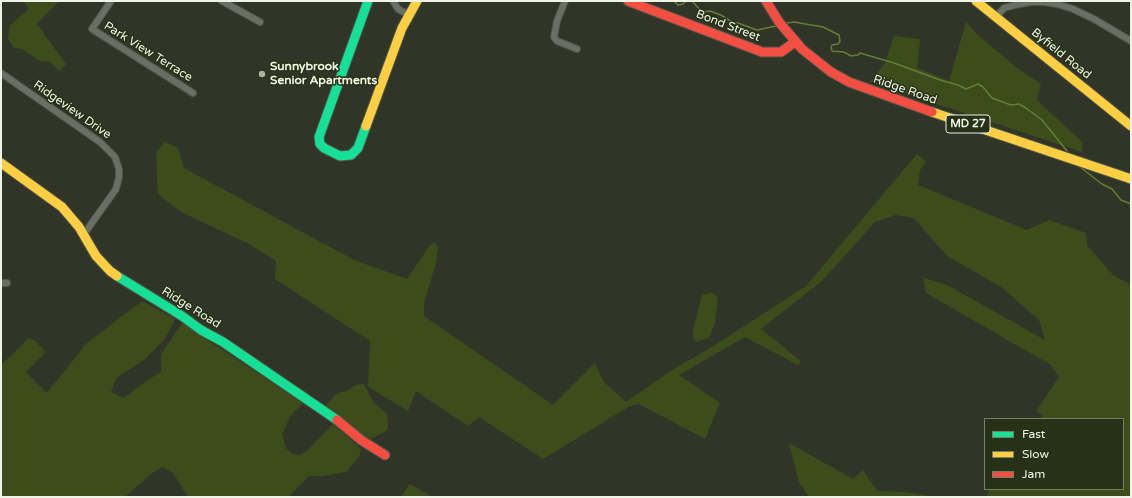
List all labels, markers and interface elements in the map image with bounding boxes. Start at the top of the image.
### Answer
street label: Bond Street [694,7,762,45]
street label: Park View Terrace [101,19,195,85]
street label: Byfield Road [1028,25,1094,83]
place label: Sunnybrook Senior Apartments [270,60,377,88]
marker: Sunnybrook Senior Apartments [257,69,267,79]
street label: Ridge Road [871,72,939,108]
street label: Ridgeview Drive [30,78,114,142]
road number: MD 27 [946,115,990,133]
street label: Ridge Road [159,284,223,332]
legend [984,418,1124,490]
text: Fast [1022,427,1045,441]
text: Slow [1022,447,1049,461]
text: Jam [1022,467,1045,481]

